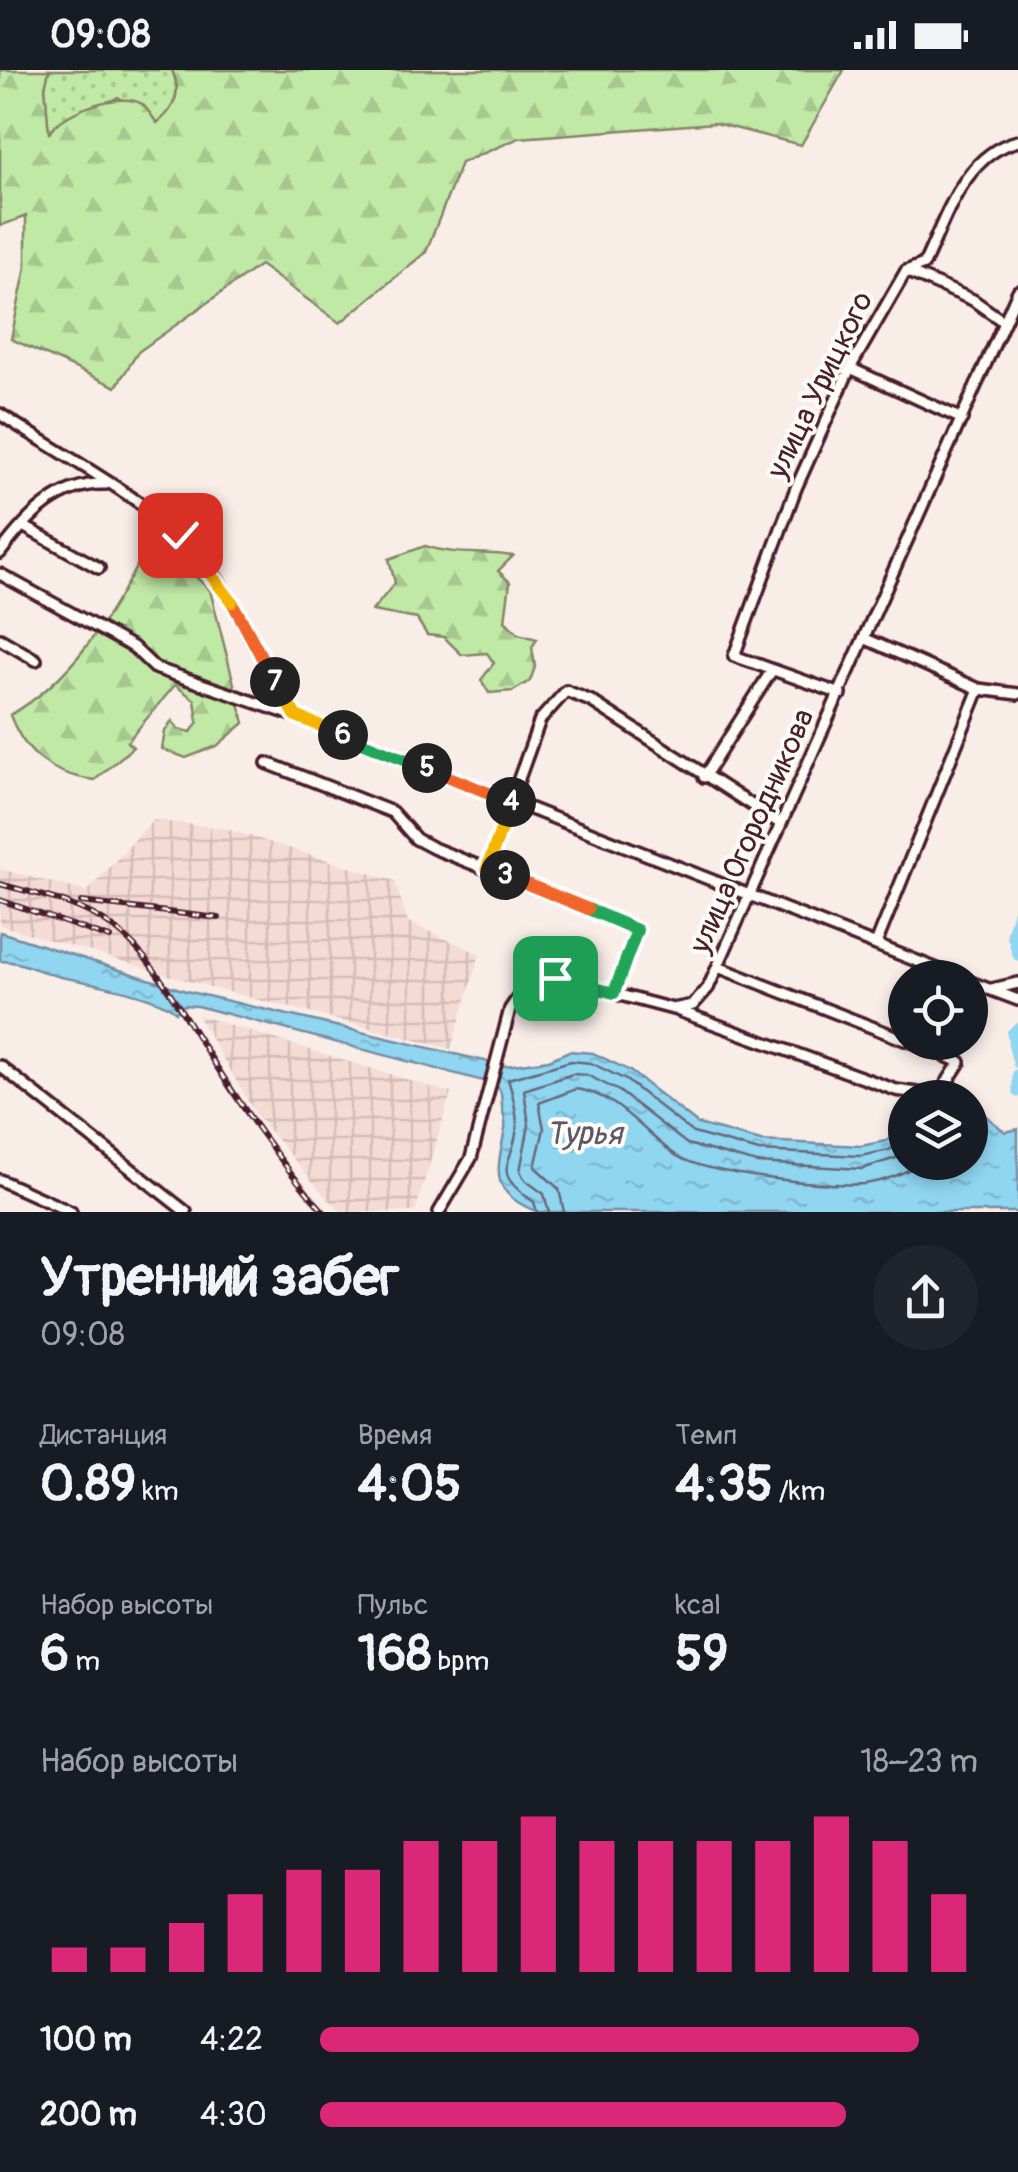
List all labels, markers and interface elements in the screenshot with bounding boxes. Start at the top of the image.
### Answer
text: 09:08 [50,11,151,59]
street label: улица Урицкого [758,285,881,485]
pin [138,493,223,578]
icon: check [153,508,208,563]
pin: 7 [250,657,300,707]
text: 7 [268,664,282,699]
street label: улица Огородникова [681,703,822,960]
pin: 6 [318,710,368,760]
text: 6 [335,717,351,752]
pin: 5 [402,743,452,793]
text: 5 [419,750,435,785]
pin: 4 [486,777,536,827]
text: 4 [503,784,519,819]
pin: 3 [480,850,530,900]
text: 3 [497,857,513,892]
pin [513,936,598,1021]
icon: arrive [528,951,583,1006]
map controls [888,960,988,1180]
button: locate [888,960,988,1060]
button: layers [888,1080,988,1180]
water label: Турья [546,1114,625,1154]
text: Утренний забег [40,1243,399,1312]
button: share [873,1245,978,1350]
text: 09:08 [40,1315,125,1355]
text: Дистанция [40,1418,167,1453]
text: Время [358,1418,432,1453]
text: Темп [675,1418,737,1453]
text: 0.89 [40,1453,136,1516]
text: 4:05 [358,1453,461,1516]
text: 4:35 [675,1453,773,1516]
text: km [136,1474,179,1509]
text: /km [773,1474,825,1509]
text: Набор высоты [40,1588,213,1623]
text: Пульс [358,1588,428,1623]
text: kcal [675,1588,721,1623]
text: 6 [40,1623,69,1686]
text: 168 [358,1623,432,1686]
text: 59 [675,1623,728,1686]
text: m [69,1644,100,1679]
text: bpm [432,1644,489,1679]
text: Набор высоты [40,1742,238,1782]
text: 18–23 m [860,1742,978,1782]
text: 100 m [40,2020,132,2060]
text: 4:22 [200,2020,263,2060]
text: 200 m [40,2095,137,2135]
text: 4:30 [200,2095,267,2135]

